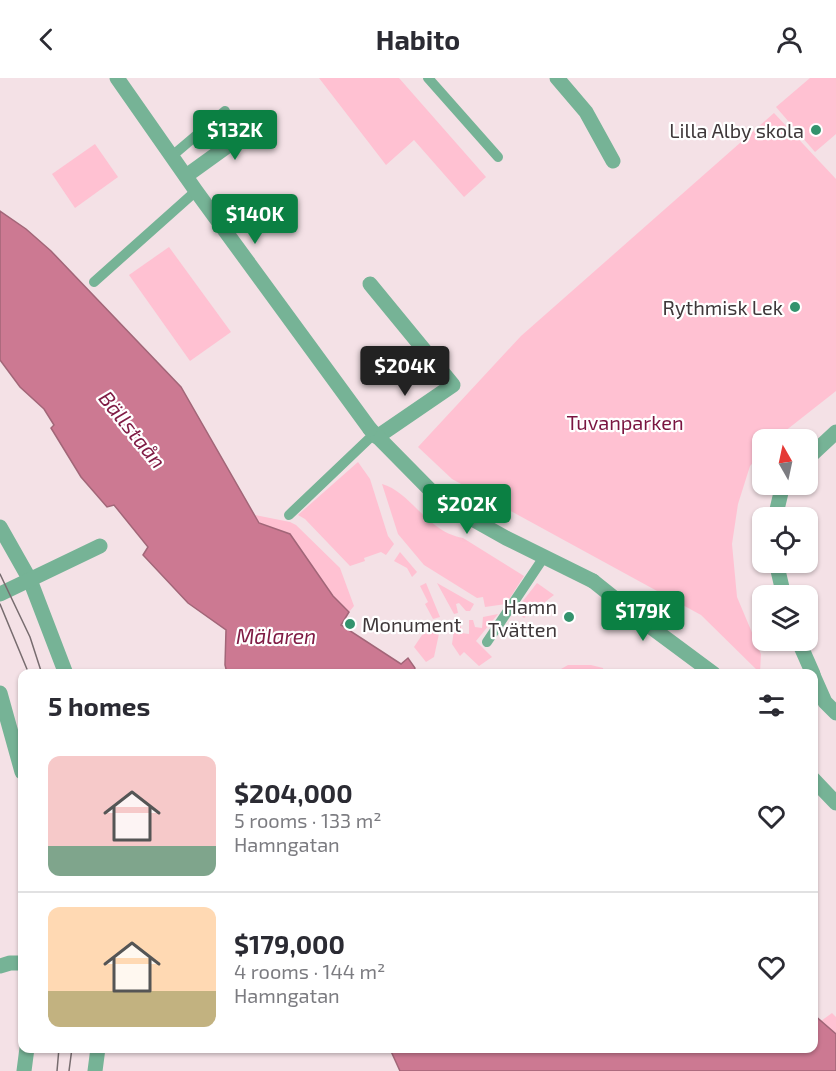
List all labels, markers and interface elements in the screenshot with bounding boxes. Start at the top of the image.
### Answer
icon: back [30,23,63,56]
text: Habito [376,23,460,55]
icon: person [773,23,806,56]
pin: $132K [193,110,277,161]
text: $132K [207,117,263,141]
place label: Lilla Alby skola [669,118,804,142]
marker: Lilla Alby skola [809,123,823,137]
pin: $140K [213,194,297,245]
text: $140K [226,201,284,225]
place label: Rythmisk Lek [663,295,783,319]
marker: Rythmisk Lek [788,300,802,314]
pin: $204K [363,346,447,397]
text: $204K [374,353,436,377]
water label: Bällstaån [94,385,172,473]
park label: Tuvanparken [566,410,684,434]
north arrow [752,429,818,495]
map controls [752,429,818,651]
pin: $202K [425,484,509,535]
text: $202K [437,491,497,515]
button: locate [752,507,818,573]
button: layers [752,585,818,651]
pin: $179K [601,591,685,642]
place label: Hamn Tvätten [488,594,557,641]
text: $179K [615,598,671,622]
marker: Hamn Tvätten [562,610,576,624]
place label: Monument [362,612,462,636]
marker: Monument [343,617,357,631]
water label: Mälaren [236,623,316,648]
icon: filters [755,689,788,722]
text: 5 homes [48,690,150,721]
text: $204,000 [234,777,353,808]
icon: home [96,780,168,852]
icon: heart [755,800,788,833]
text: 5 rooms · 133 m² [234,808,381,832]
text: Hamngatan [234,832,340,856]
text: $179,000 [234,928,345,959]
icon: home [96,931,168,1003]
icon: heart [755,951,788,984]
text: 4 rooms · 144 m² [234,959,385,983]
text: Hamngatan [234,983,340,1007]

